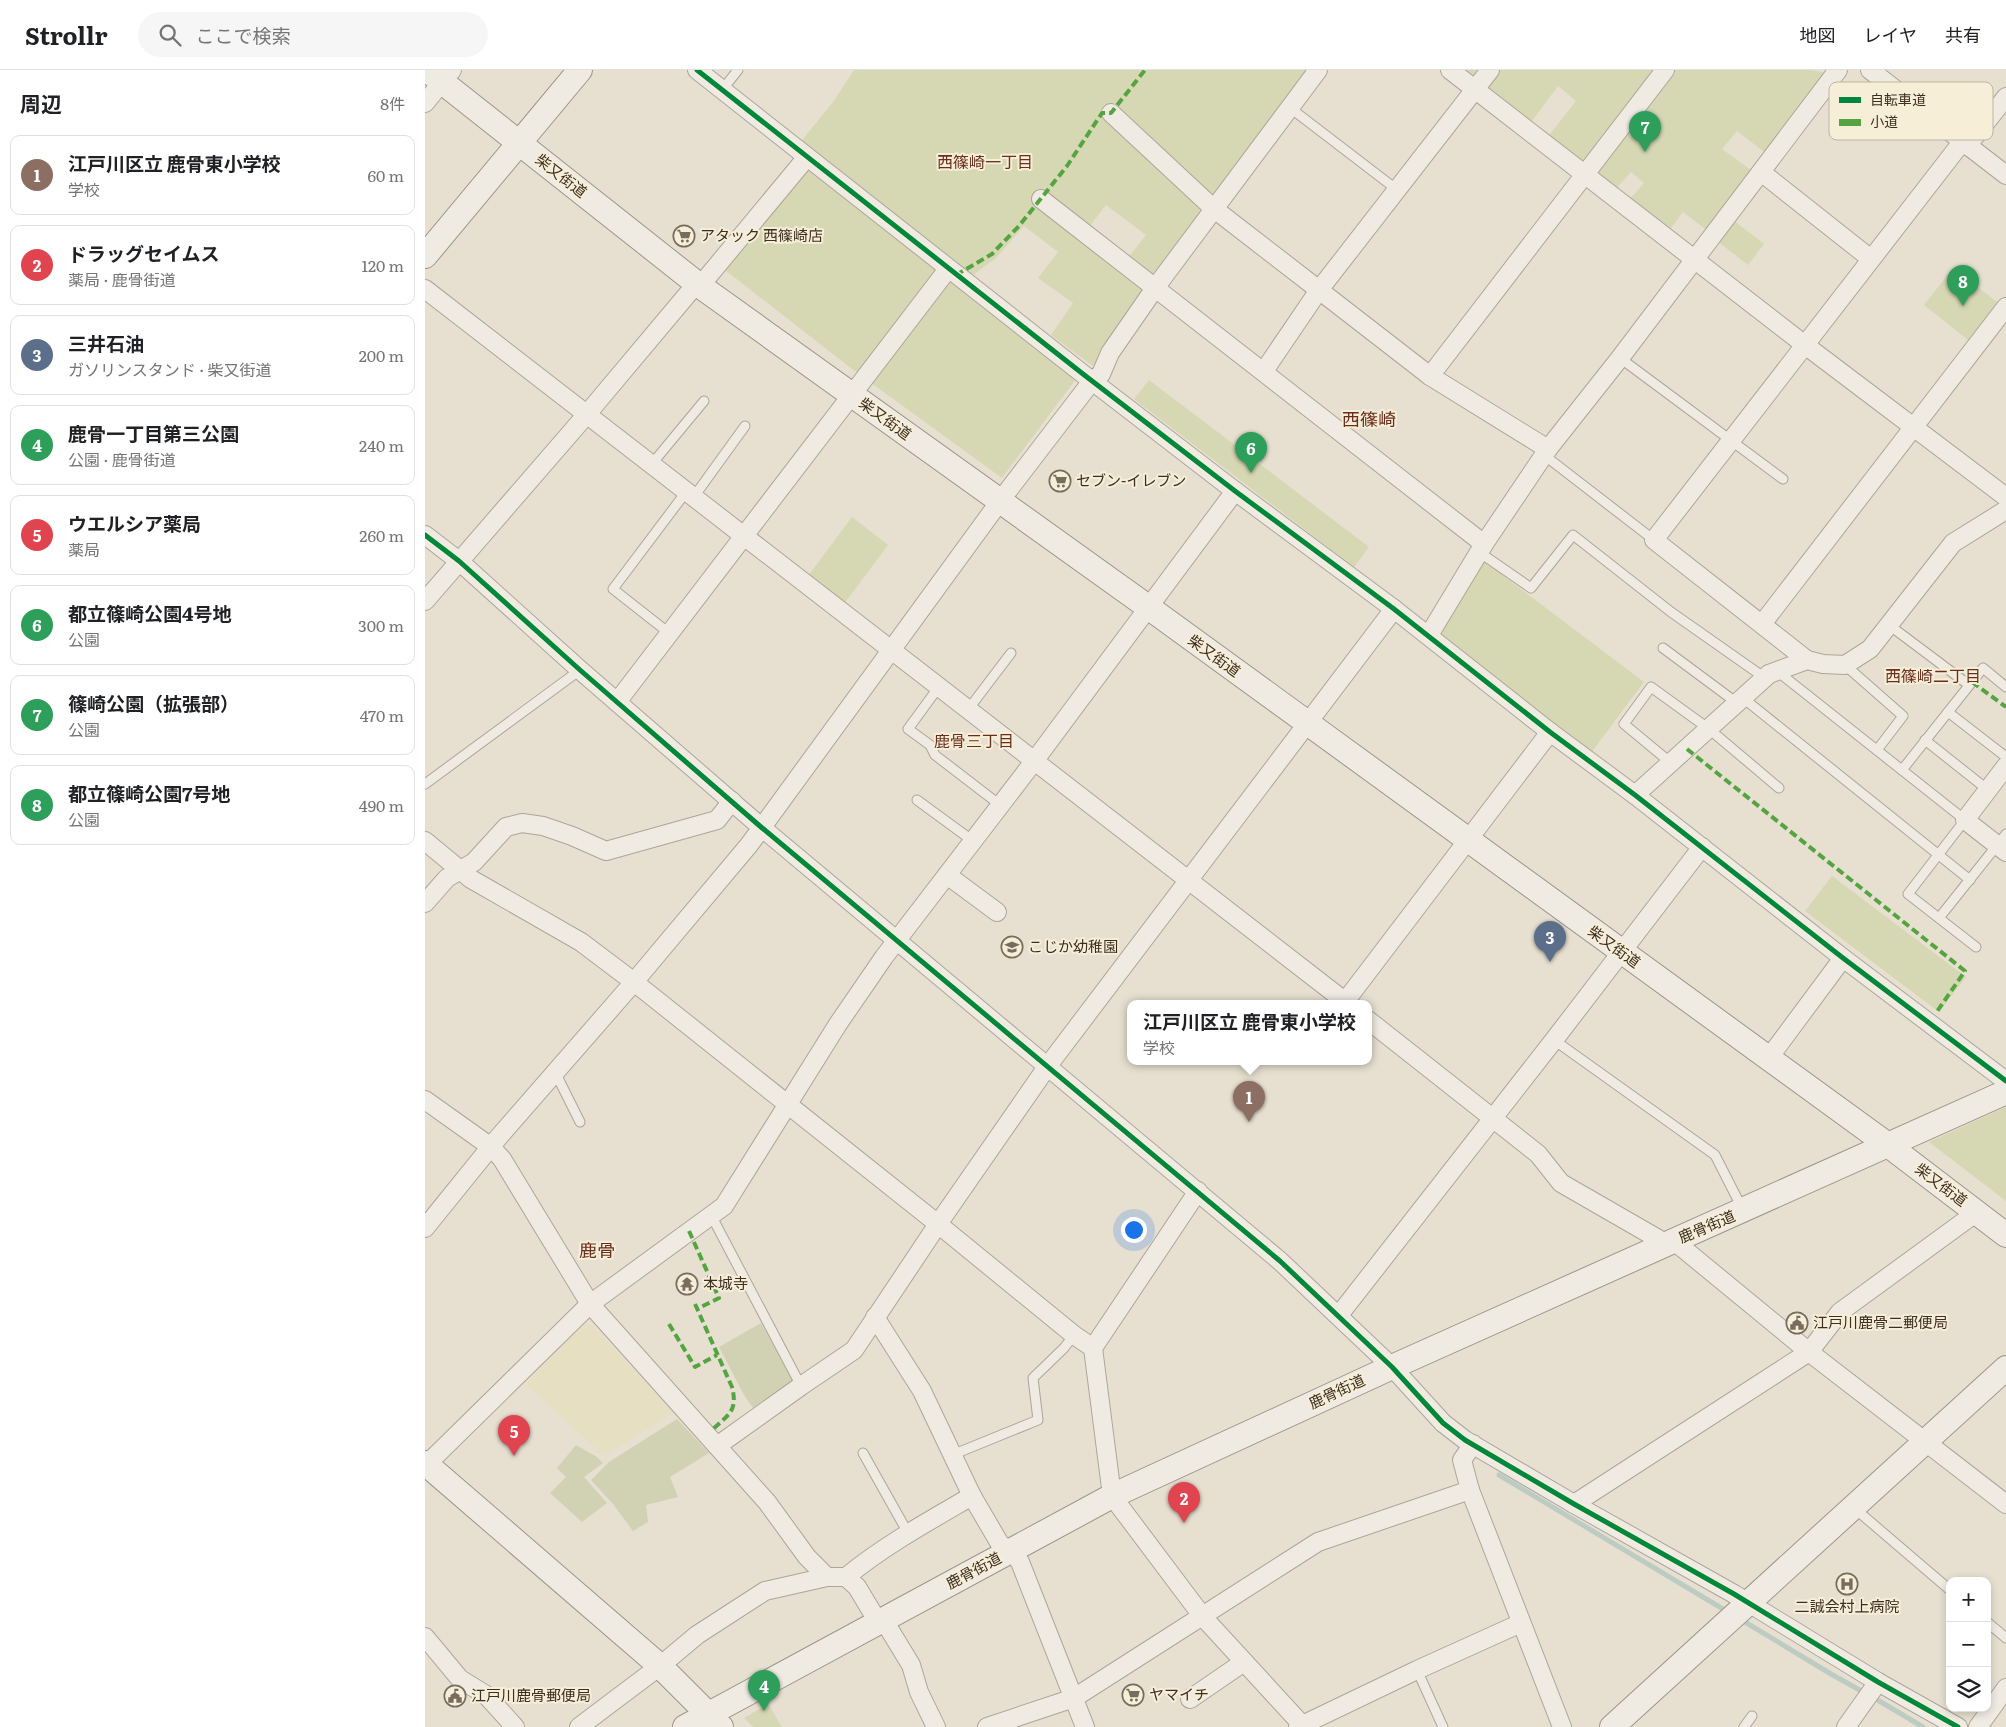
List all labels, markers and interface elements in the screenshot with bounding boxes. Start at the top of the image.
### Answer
search box [138,12,488,57]
text: Strollr [25,17,108,52]
icon: search [156,21,184,49]
text: ここで検索 [196,21,291,49]
text: 地図 [1800,21,1836,48]
text: レイヤ [1864,21,1917,48]
text: 共有 [1945,21,1981,48]
legend [1829,82,1993,140]
text: 周辺 [20,87,62,118]
text: 自転車道 [1870,89,1926,109]
text: 8件 [380,91,405,115]
pin: 7 [1629,111,1661,152]
text: 小道 [1870,111,1898,131]
street label: 柴又街道 [531,147,593,202]
text: 江戸川区立 鹿骨東小学校 [68,149,281,177]
district label: 西篠崎一丁目 [937,149,1033,173]
text: 1 [34,163,40,187]
text: 60 m [367,163,404,187]
text: 学校 [68,177,100,201]
place label: アタック 西篠崎店 [700,223,823,246]
supermarket icon: アタック 西篠崎店 [672,224,696,248]
text: ドラッグセイムス [68,239,220,267]
text: 2 [33,253,41,277]
text: 120 m [361,253,404,277]
pin: 8 [1947,265,1979,306]
text: 薬局 · 鹿骨街道 [68,267,176,291]
text: 三井石油 [68,329,144,357]
text: 3 [33,343,41,367]
text: 200 m [359,343,404,367]
text: ガソリンスタンド · 柴又街道 [68,357,271,381]
street label: 柴又街道 [855,391,917,445]
district label: 西篠崎 [1342,405,1396,432]
text: 鹿骨一丁目第三公園 [68,419,239,447]
pin: 6 [1235,432,1267,473]
text: 4 [32,433,42,457]
text: 240 m [359,433,404,457]
text: 公園 · 鹿骨街道 [68,447,176,471]
place label: セブン-イレブン [1076,468,1186,491]
supermarket icon: セブン-イレブン [1048,469,1072,493]
text: ウエルシア薬局 [68,509,201,537]
text: 5 [33,523,41,547]
text: 260 m [359,523,404,547]
text: 薬局 [68,537,100,561]
text: 都立篠崎公園4号地 [68,599,231,627]
text: 6 [32,613,42,637]
text: 300 m [358,613,404,637]
text: 公園 [68,627,100,651]
street label: 柴又街道 [1184,628,1246,682]
district label: 西篠崎二丁目 [1885,663,1981,687]
text: 篠崎公園（拡張部） [68,689,239,717]
text: 7 [33,703,41,727]
text: 470 m [360,703,404,727]
text: 公園 [68,717,100,741]
district label: 鹿骨三丁目 [934,728,1014,752]
text: 都立篠崎公園7号地 [68,779,230,807]
text: 8 [32,793,42,817]
text: 490 m [359,793,404,817]
text: 公園 [68,807,100,831]
street label: 柴又街道 [1584,919,1646,973]
pin: 3 [1534,921,1566,962]
place label: こじか幼稚園 [1028,934,1118,957]
school or university icon: こじか幼稚園 [1000,935,1024,959]
popup [1127,1000,1372,1065]
text: 江戸川区立 鹿骨東小学校 [1143,1007,1356,1035]
text: 学校 [1143,1035,1175,1059]
pin: 1 [1233,1081,1265,1122]
street label: 柴又街道 [1911,1157,1973,1211]
street label: 鹿骨街道 [1674,1203,1739,1248]
your location [1121,1217,1147,1243]
district label: 鹿骨 [579,1236,615,1263]
place label: 本城寺 [703,1271,748,1294]
temple icon: 本城寺 [675,1272,699,1296]
place label: 江戸川鹿骨二郵便局 [1813,1310,1948,1333]
public building icon: 江戸川鹿骨二郵便局 [1785,1311,1809,1335]
street label: 鹿骨街道 [1304,1368,1368,1414]
pin: 5 [498,1415,530,1456]
pin: 2 [1168,1482,1200,1523]
street label: 鹿骨街道 [941,1545,1005,1594]
hospital icon: 二誠会村上病院 [1835,1572,1859,1596]
map controls [1946,1577,1991,1712]
button: + [1946,1577,1991,1622]
place label: 二誠会村上病院 [1794,1594,1900,1617]
button: − [1946,1622,1991,1667]
button: layers [1946,1667,1991,1712]
pin: 4 [748,1670,780,1711]
place label: ヤマイチ [1149,1682,1209,1705]
place label: 江戸川鹿骨郵便局 [471,1683,591,1706]
supermarket icon: ヤマイチ [1121,1683,1145,1707]
public building icon: 江戸川鹿骨郵便局 [443,1684,467,1708]

